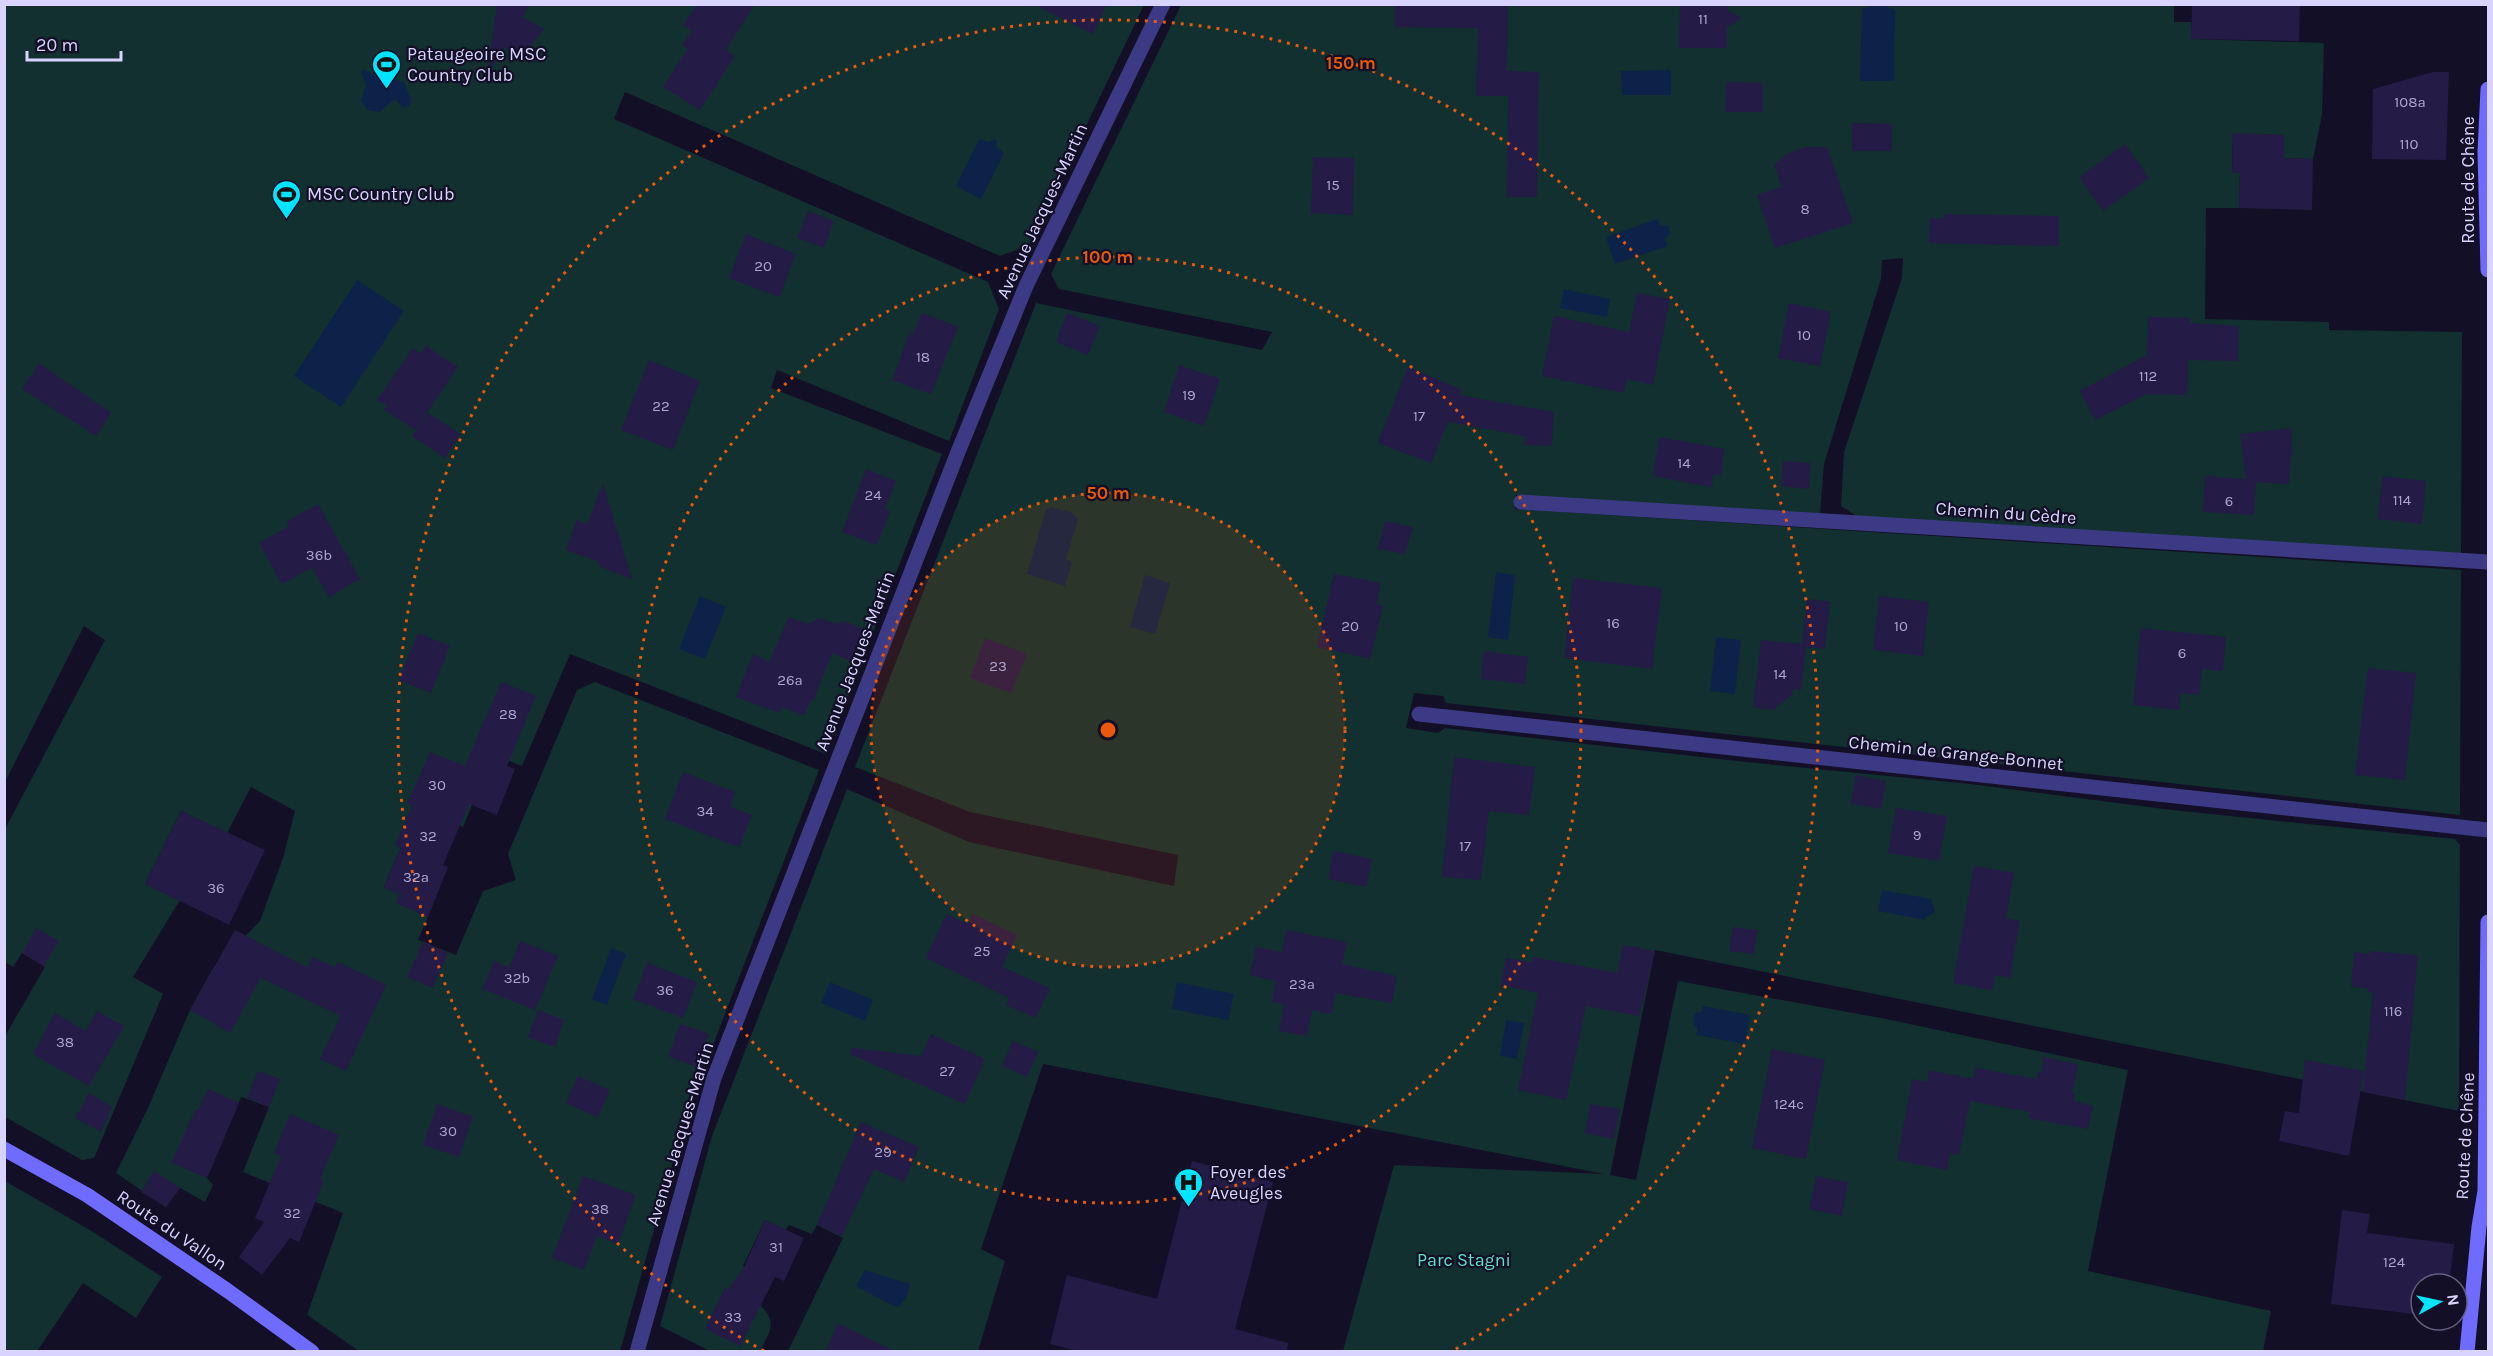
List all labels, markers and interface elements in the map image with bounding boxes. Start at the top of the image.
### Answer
house number: 11 [1698,10,1708,28]
scale bar [27,24,122,62]
text: 20 m [36,34,78,56]
place label: Pataugeoire MSC Country Club [407,43,546,86]
sports icon: Pataugeoire MSC Country Club [370,48,402,90]
text: 150 m [1326,52,1376,74]
house number: 108a [2394,93,2426,111]
street label: Route de Chêne [2457,116,2479,244]
street label: Avenue Jacques-Martin [992,120,1092,302]
house number: 110 [2400,135,2419,153]
house number: 15 [1326,176,1340,194]
sports icon: MSC Country Club [270,178,302,220]
place label: MSC Country Club [307,183,455,205]
house number: 8 [1800,200,1810,218]
text: 100 m [1083,246,1133,268]
house number: 20 [754,257,772,275]
house number: 10 [1797,326,1811,344]
house number: 18 [916,348,930,366]
house number: 112 [2139,367,2157,385]
house number: 19 [1182,386,1196,404]
house number: 22 [652,397,670,415]
house number: 17 [1413,407,1425,425]
house number: 14 [1677,454,1691,472]
text: 50 m [1086,482,1130,504]
house number: 24 [864,486,882,504]
house number: 114 [2393,491,2412,509]
house number: 6 [2225,492,2233,510]
street label: Chemin du Cèdre [1935,497,2077,529]
house number: 36b [306,546,332,564]
street label: Avenue Jacques-Martin [811,568,899,754]
house number: 16 [1606,614,1620,632]
house number: 20 [1341,617,1359,635]
house number: 10 [1894,617,1908,635]
house number: 6 [2178,644,2186,662]
house number: 23 [989,657,1007,675]
house number: 14 [1773,665,1787,683]
house number: 26a [777,671,803,689]
house number: 28 [499,705,517,723]
centre of rings [1098,720,1118,740]
street label: Chemin de Grange-Bonnet [1847,731,2065,775]
house number: 30 [428,776,446,794]
house number: 34 [696,802,714,820]
house number: 9 [1913,826,1921,844]
house number: 32 [419,827,437,845]
house number: 17 [1459,837,1471,855]
house number: 32a [403,868,429,886]
house number: 36 [207,879,225,897]
house number: 25 [973,942,991,960]
house number: 32b [504,969,530,987]
house number: 23a [1289,975,1315,993]
house number: 36 [656,981,674,999]
house number: 116 [2384,1002,2402,1020]
house number: 38 [56,1033,74,1051]
street label: Avenue Jacques-Martin [642,1039,718,1229]
house number: 27 [939,1062,955,1080]
street label: Route de Chêne [2451,1072,2479,1200]
house number: 124c [1774,1095,1804,1113]
house number: 30 [439,1122,457,1140]
house number: 29 [874,1143,892,1161]
place label: Foyer des Aveugles [1210,1161,1287,1204]
hospital icon: Foyer des Aveugles [1173,1166,1205,1208]
street label: Route du Vallon [113,1185,231,1275]
house number: 38 [591,1200,609,1218]
house number: 32 [283,1204,301,1222]
house number: 31 [769,1238,783,1256]
park label: Parc Stagni [1417,1249,1511,1271]
house number: 124 [2383,1253,2406,1271]
north arrow [2409,1272,2469,1332]
text: N [2443,1293,2464,1307]
house number: 33 [724,1308,742,1326]

